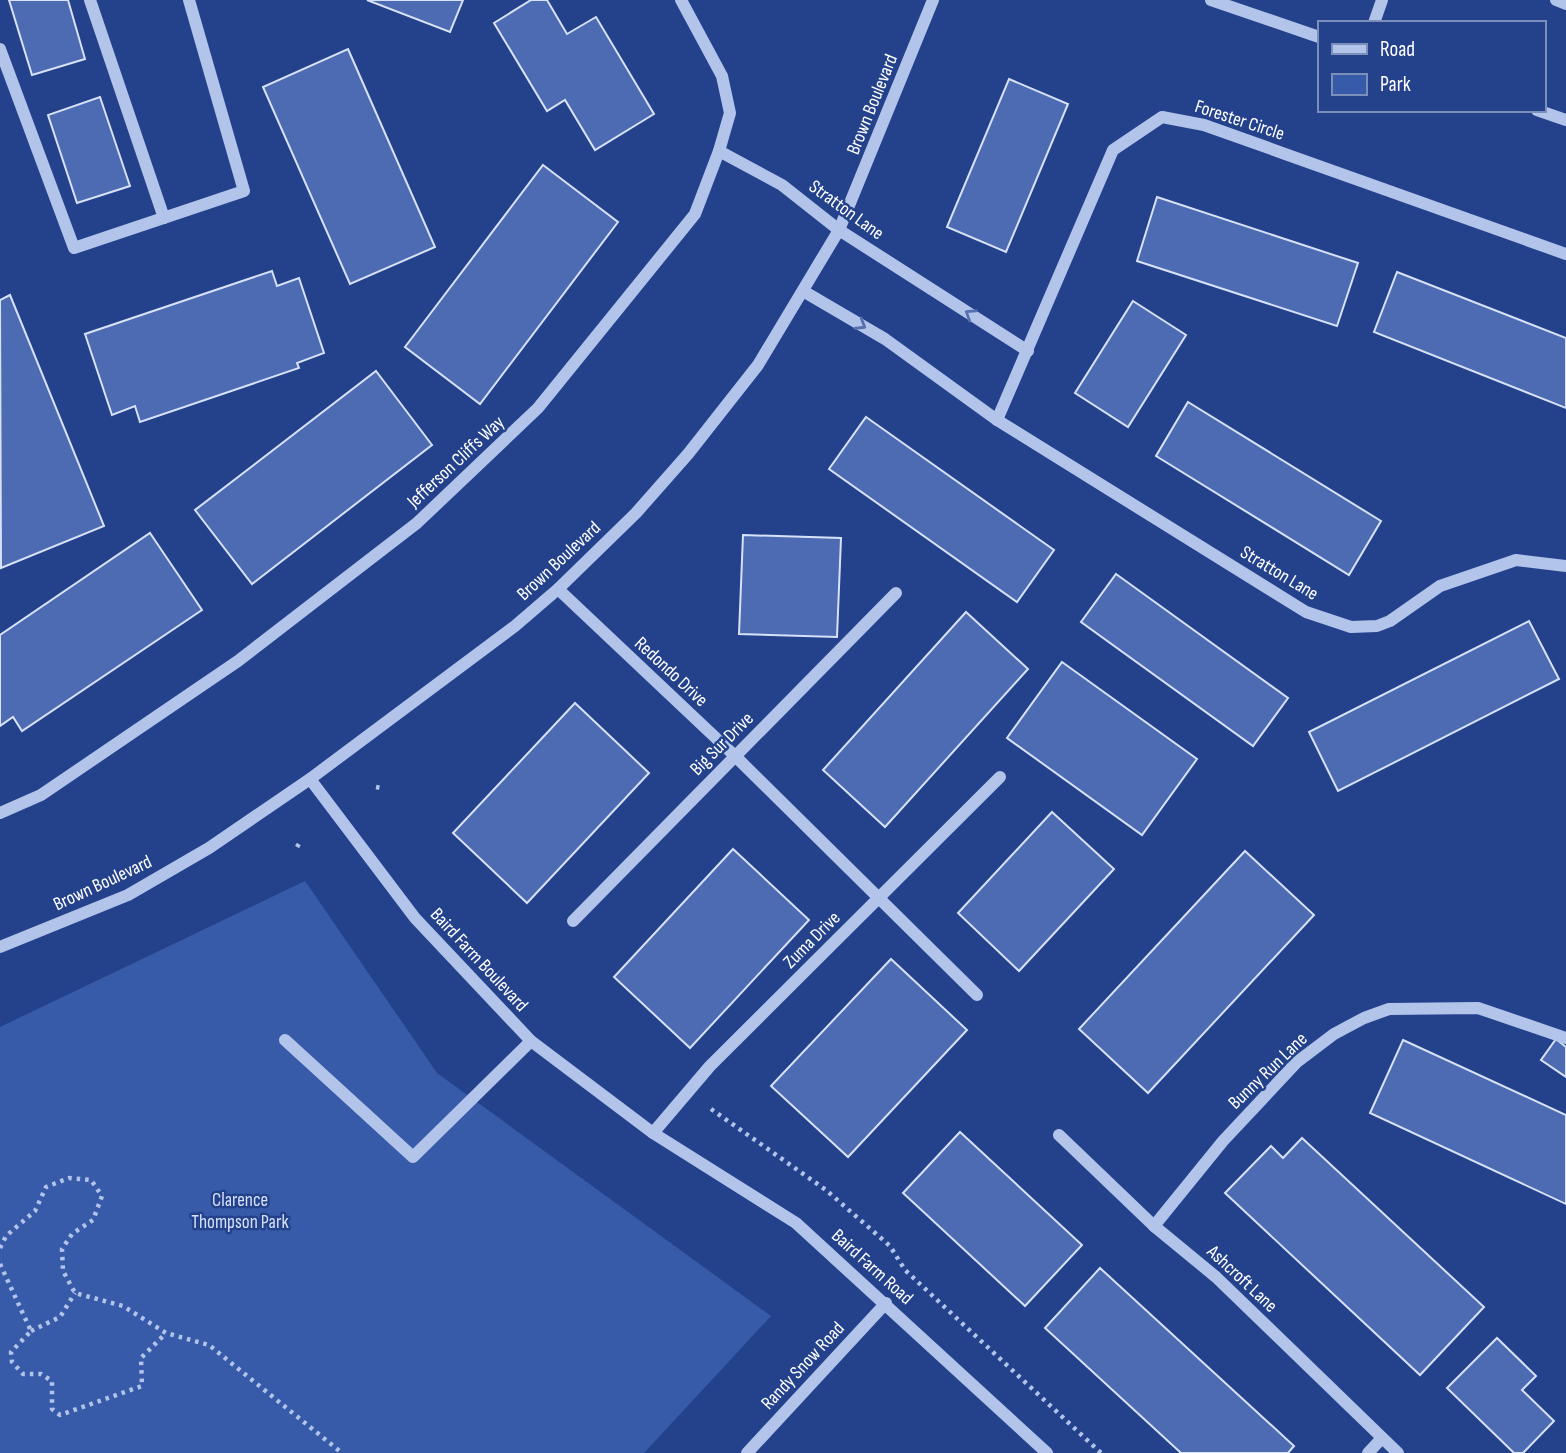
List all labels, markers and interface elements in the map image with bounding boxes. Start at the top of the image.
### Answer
legend [1318,21,1545,112]
text: Road [1380,37,1415,62]
street label: Brown Boulevard [842,51,903,158]
text: Park [1380,72,1411,97]
street label: Forester Circle [1192,95,1287,146]
street label: Stratton Lane [804,175,888,245]
one-way arrow [965,310,978,323]
one-way arrow [854,317,867,330]
street label: Jefferson Cliffs Way [402,411,510,514]
street label: Brown Boulevard [512,517,606,606]
street label: Stratton Lane [1236,541,1322,606]
street label: Redondo Drive [629,632,713,712]
street label: Big Sur Drive [686,708,759,781]
street label: Brown Boulevard [50,851,156,916]
street label: Baird Farm Boulevard [425,904,533,1017]
street label: Zuma Drive [779,907,845,973]
street label: Bunny Run Lane [1224,1028,1312,1114]
park label: Clarence Thompson Park [191,1189,289,1234]
street label: Baird Farm Road [826,1224,918,1310]
street label: Ashcroft Lane [1201,1240,1282,1318]
street label: Randy Snow Road [757,1317,850,1415]

